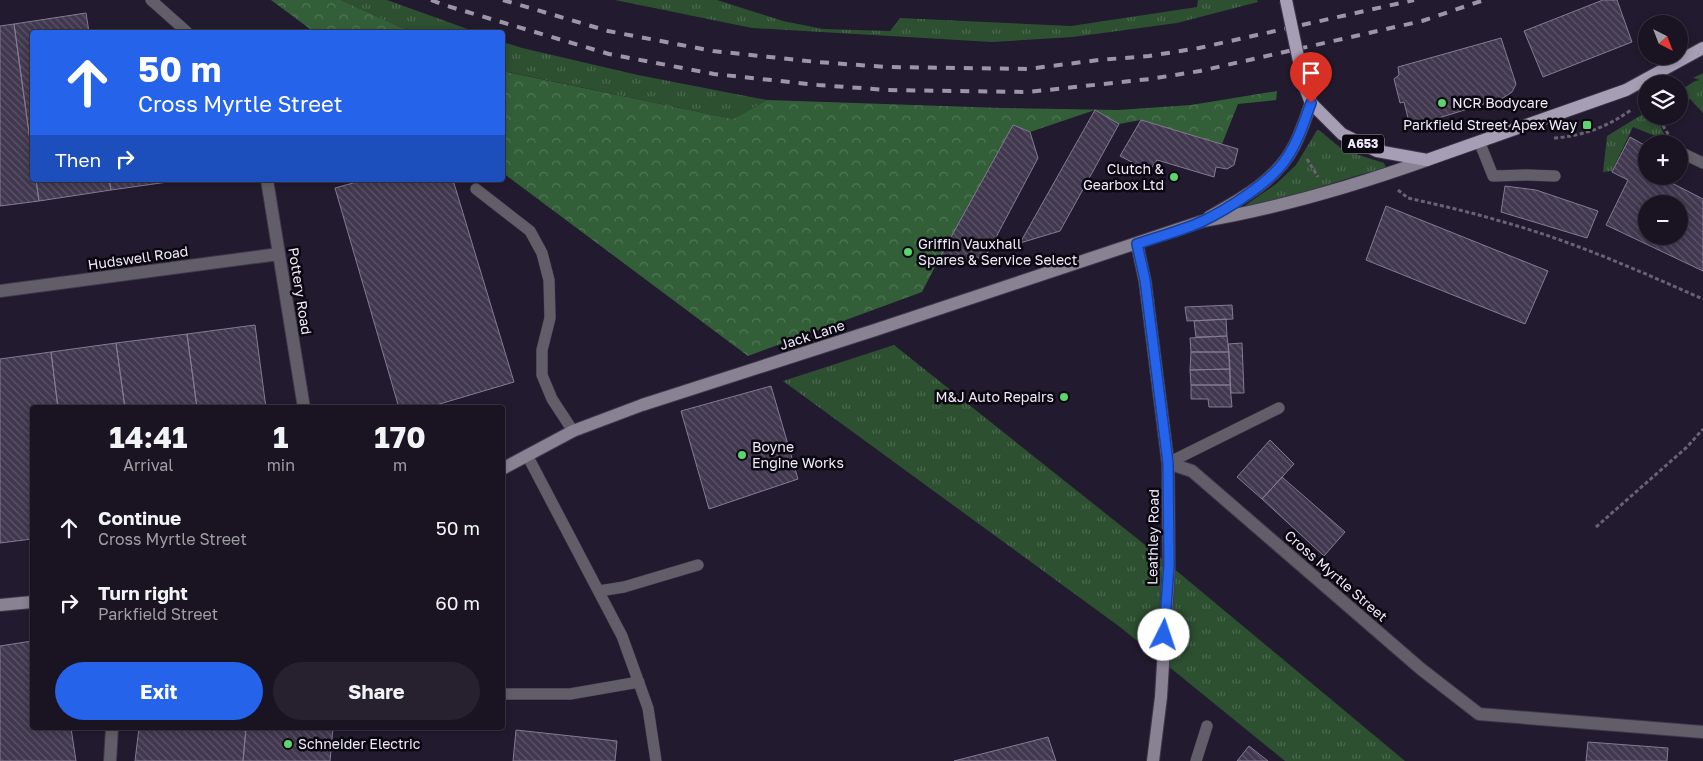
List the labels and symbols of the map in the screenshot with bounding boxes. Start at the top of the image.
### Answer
north arrow [1638,15,1688,65]
pin [1290,52,1332,103]
place label: NCR Bodycare [1452,94,1548,111]
marker: NCR Bodycare [1436,97,1448,109]
place label: Parkfield Street Apex Way [1403,116,1577,133]
marker: Parkfield Street Apex Way [1581,119,1593,131]
road number: A653 [1342,134,1384,154]
place label: Clutch & Gearbox Ltd [1083,160,1165,193]
marker: Clutch & Gearbox Ltd [1168,171,1180,183]
place label: Griffin Vauxhall Spares & Service Select [918,235,1077,268]
street label: Hudswell Road [87,242,189,273]
street label: Pottery Road [285,246,316,336]
marker: Griffin Vauxhall Spares & Service Select [902,246,914,258]
street label: Jack Lane [777,316,847,353]
place label: M&J Auto Repairs [936,388,1054,405]
marker: M&J Auto Repairs [1058,391,1070,403]
place label: Boyne Engine Works [752,438,844,471]
marker: Boyne Engine Works [736,449,748,461]
street label: Leathley Road [1143,489,1162,585]
street label: Cross Myrtle Street [1282,526,1391,625]
position arrow [1137,608,1189,660]
place label: Schneider Electric [298,735,421,752]
marker: Schneider Electric [282,738,294,750]

